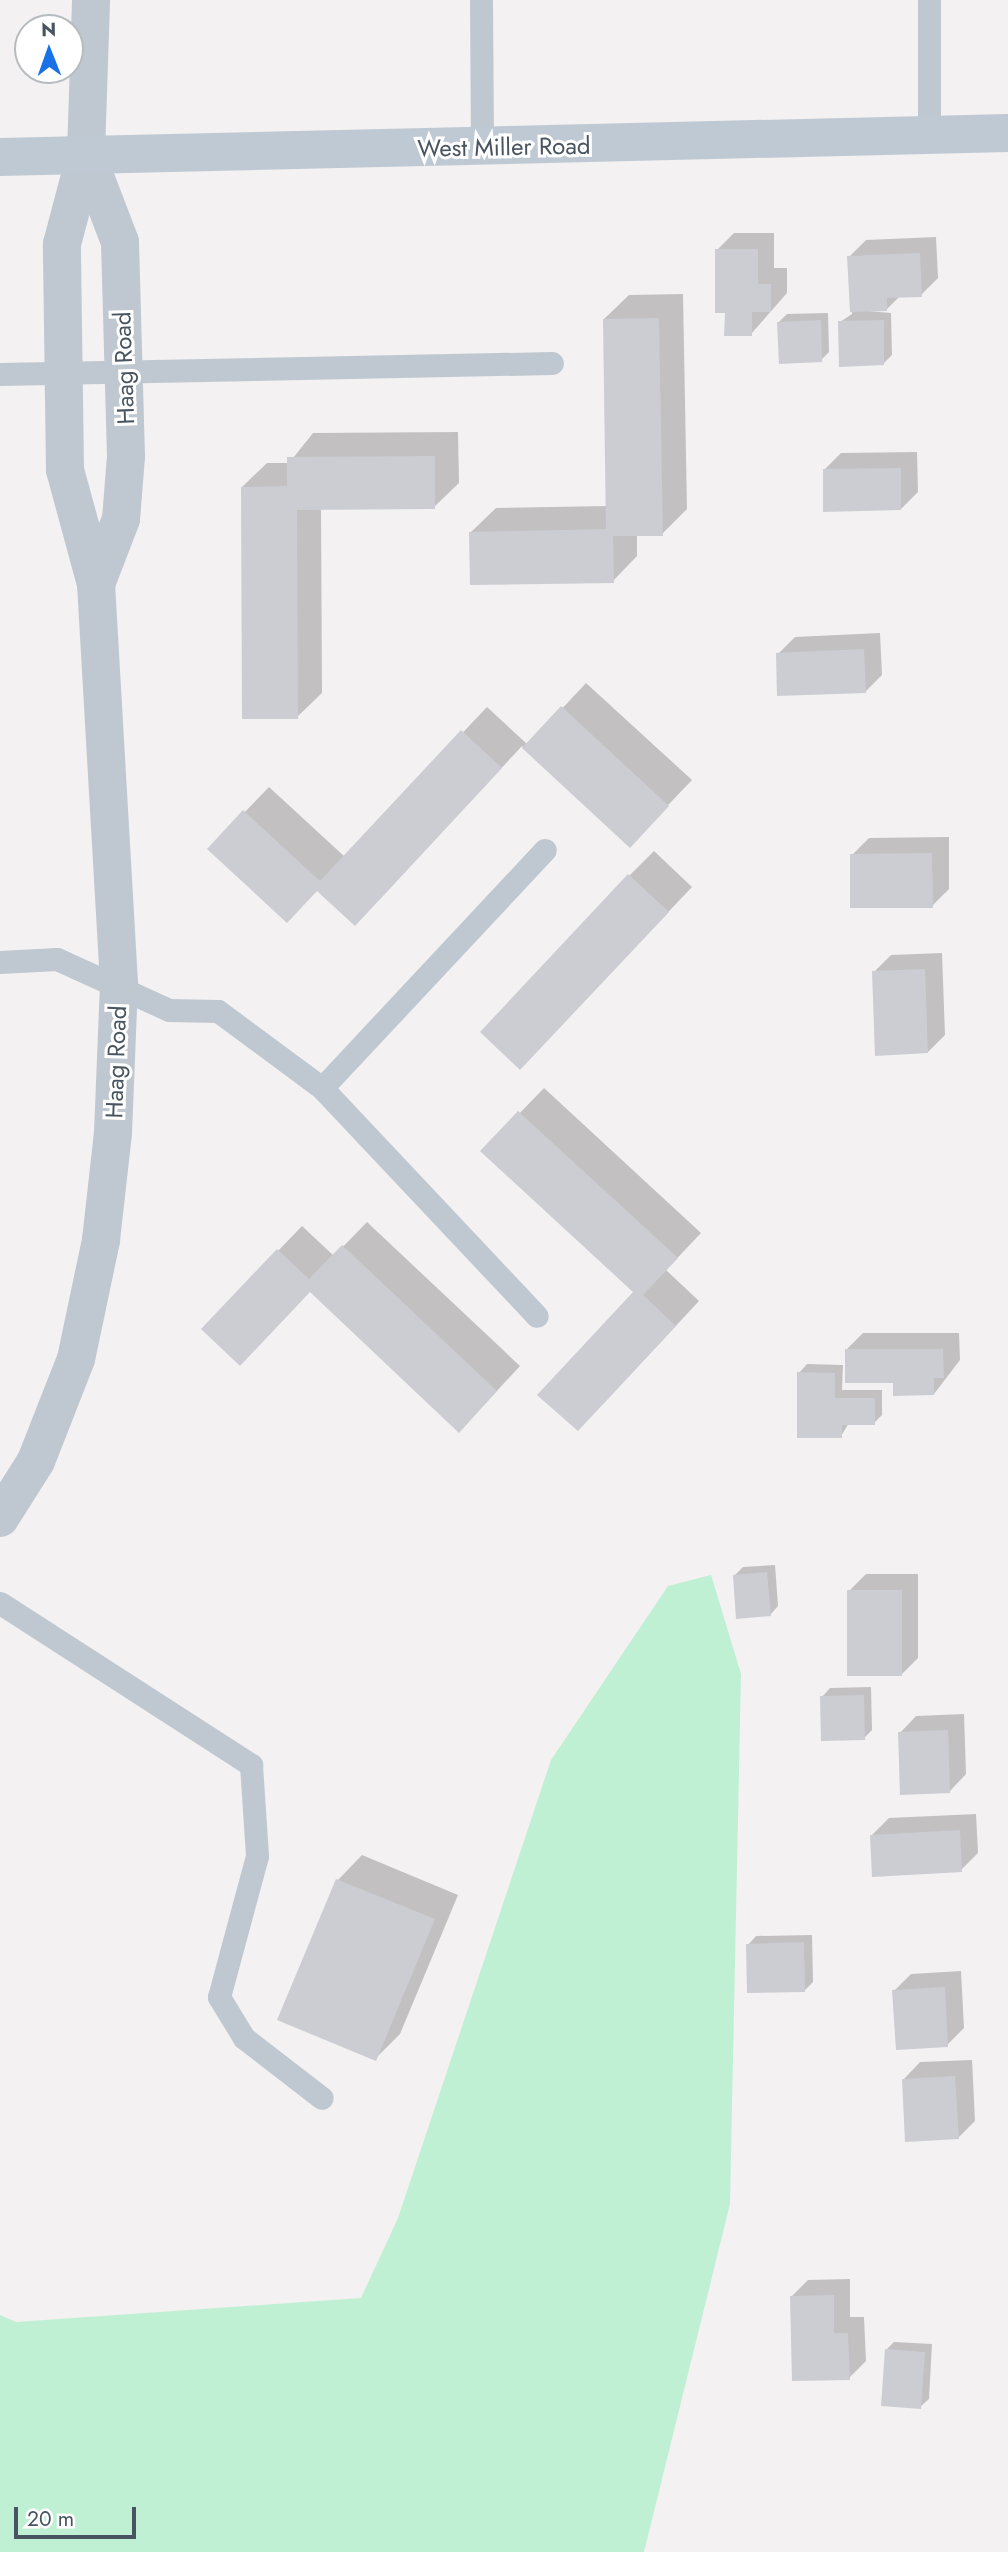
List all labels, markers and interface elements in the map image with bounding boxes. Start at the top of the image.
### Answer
north arrow [14,14,84,84]
text: N [41,16,56,43]
street label: West Miller Road [417,131,591,163]
street label: Haag Road [108,311,140,425]
street label: Haag Road [100,1005,132,1119]
scale bar [18,2492,140,2536]
text: 20 m [27,2504,74,2534]

